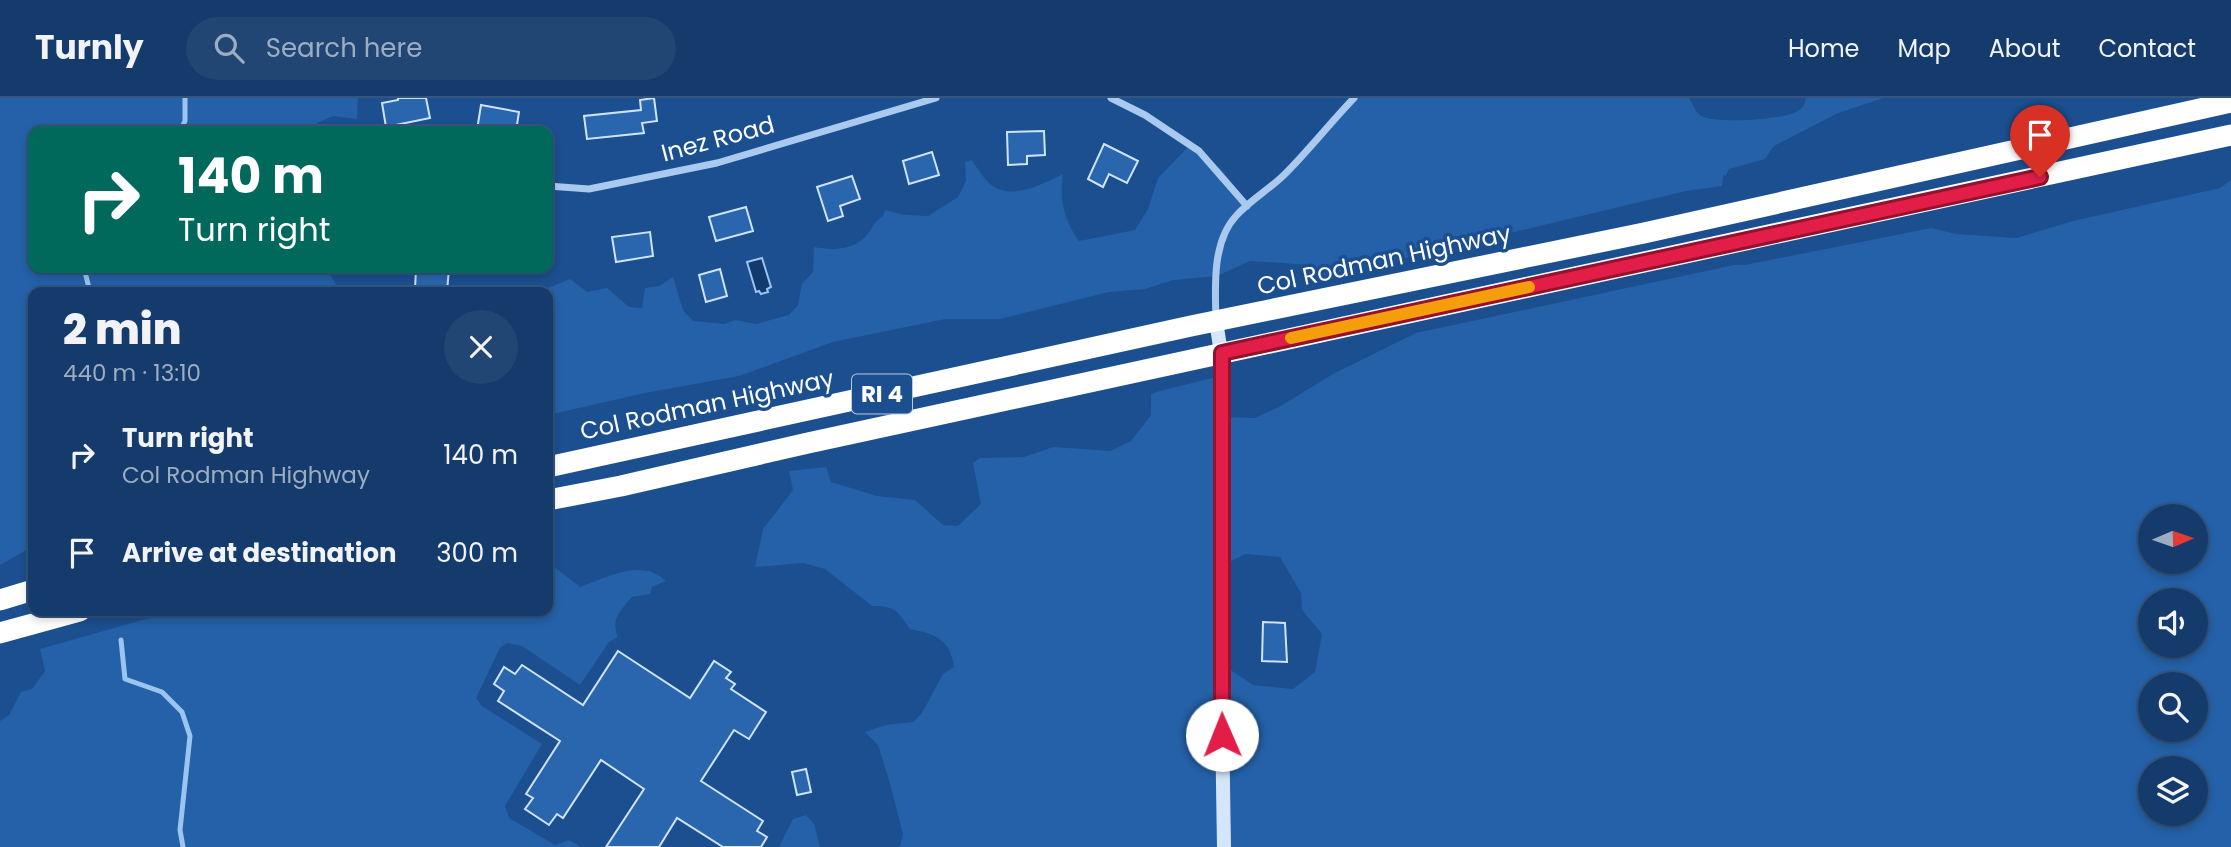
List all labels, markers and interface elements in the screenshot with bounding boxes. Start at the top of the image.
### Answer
search box [186,17,676,80]
text: Turnly [35,24,144,71]
icon: search [210,29,248,67]
text: Search here [266,30,422,66]
text: Home [1788,32,1860,65]
text: Map [1898,32,1951,65]
text: About [1989,32,2060,65]
text: Contact [2098,32,2196,65]
pin [2010,105,2070,177]
street label: Inez Road [658,108,778,169]
icon: arrive [2021,116,2059,154]
text: 140 m [178,142,324,210]
icon: right [63,154,154,245]
text: Turn right [178,207,330,252]
street label: Col Rodman Highway [1254,216,1514,303]
text: 2 min [63,300,181,359]
button: close [444,310,518,384]
text: 440 m · 13:10 [63,357,201,389]
street label: Col Rodman Highway [577,361,837,448]
road number: RI 4 [852,374,912,414]
text: Turn right [122,420,254,456]
icon: right [63,436,101,474]
text: 140 m [443,437,518,473]
text: Col Rodman Highway [122,459,370,491]
north arrow [2138,504,2208,574]
map controls [2138,504,2208,826]
icon: arrive [63,534,101,572]
text: Arrive at destination [122,535,397,571]
text: 300 m [436,535,518,571]
button: sound [2138,588,2208,658]
button: search [2138,672,2208,742]
position arrow [1185,698,1259,772]
button: layers [2138,756,2208,826]

